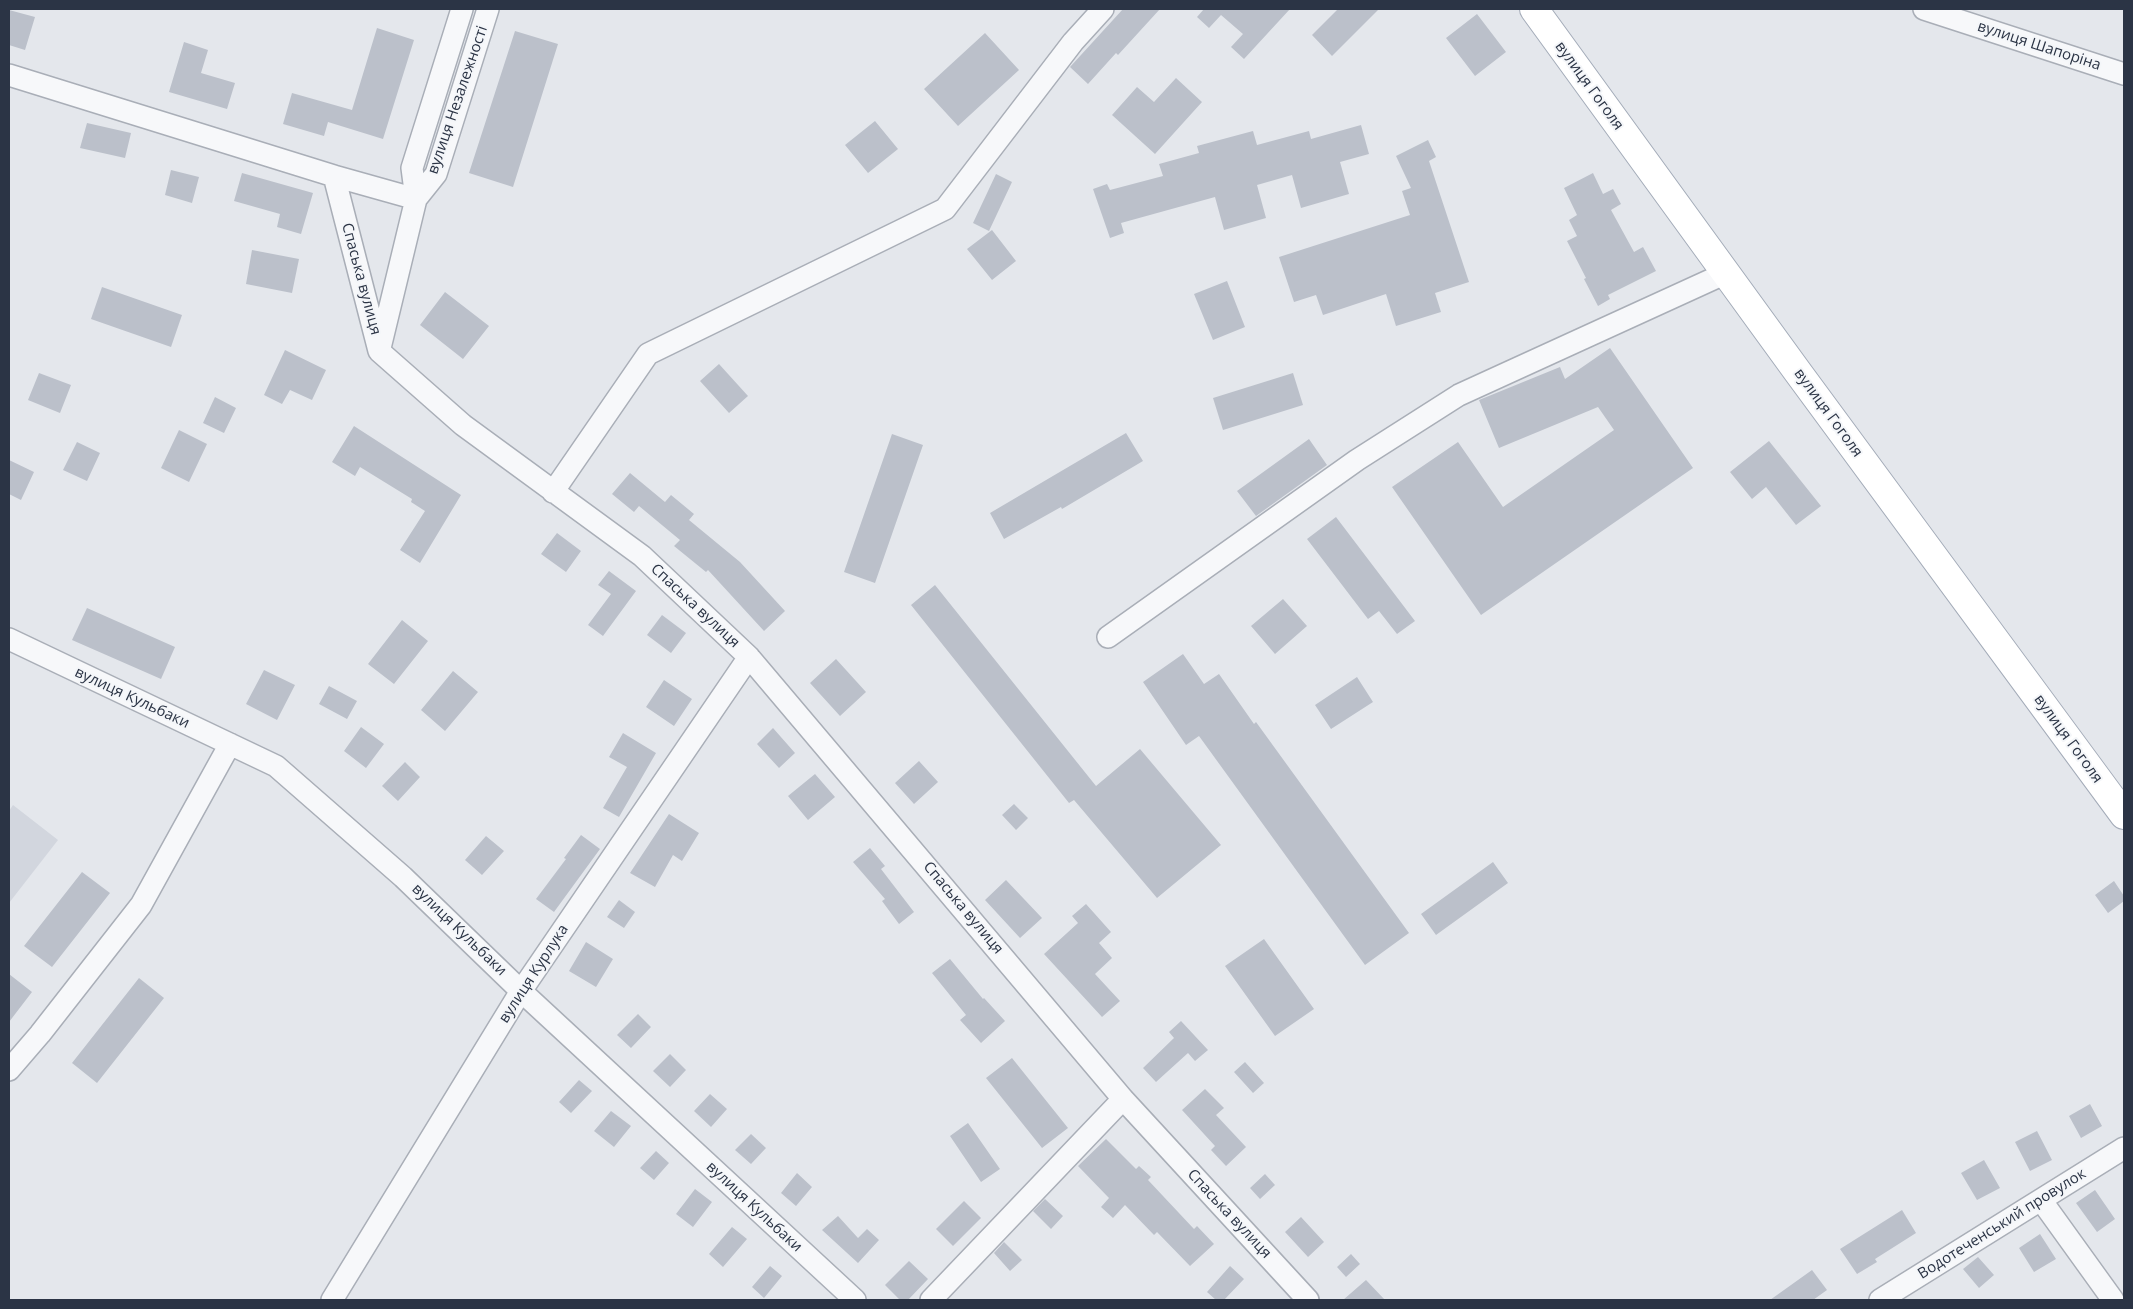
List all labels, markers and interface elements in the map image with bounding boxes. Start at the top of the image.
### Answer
street label: вулиця Шапоріна [1975,18,2103,74]
street label: вулиця Незалежності [424,24,492,176]
street label: вулиця Гоголя [1551,38,1627,134]
street label: Спаська вулиця [337,221,385,337]
street label: вулиця Гоголя [1790,365,1866,461]
street label: Спаська вулиця [647,560,743,652]
street label: вулиця Кульбаки [72,664,192,732]
street label: вулиця Гоголя [2030,691,2106,787]
street label: Спаська вулиця [919,858,1007,958]
street label: вулиця Кульбаки [408,880,510,980]
street label: вулиця Курлука [495,921,573,1027]
street label: вулиця Кульбаки [702,1158,806,1256]
street label: Водотеченський провулок [1915,1165,2089,1283]
street label: Спаська вулиця [1183,1166,1275,1262]

